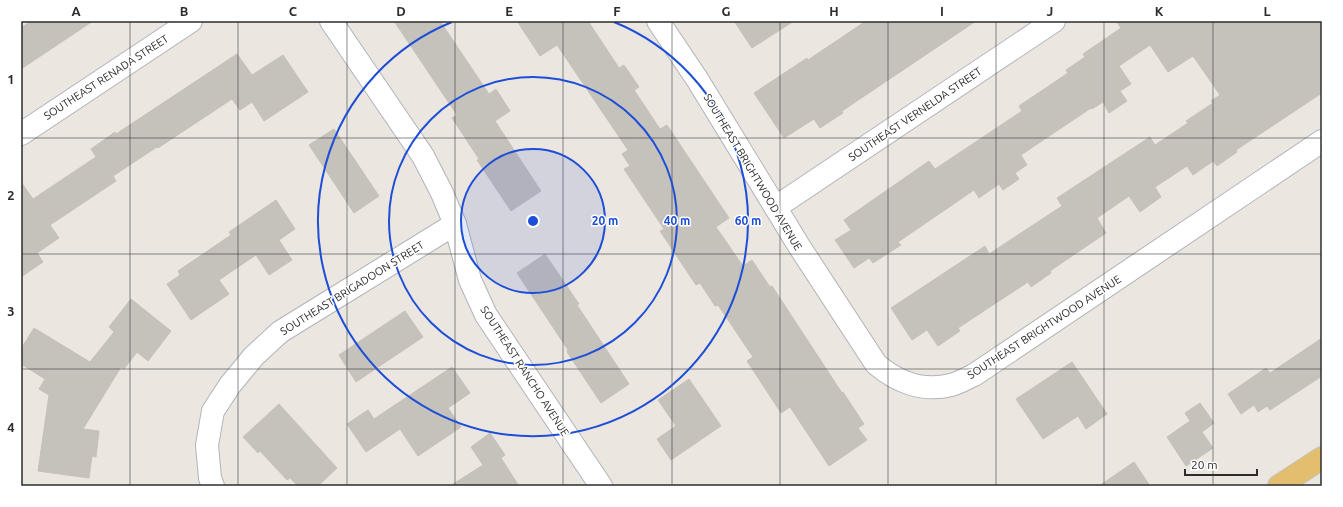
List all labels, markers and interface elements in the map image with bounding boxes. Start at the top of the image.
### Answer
text: A [71,4,81,18]
text: B [180,4,189,18]
text: C [289,4,298,18]
text: D [396,4,406,18]
text: E [505,4,513,18]
text: F [613,4,621,18]
text: G [722,4,731,18]
text: H [829,4,839,18]
text: I [940,4,944,18]
text: J [1047,4,1053,18]
text: K [1155,4,1164,18]
text: L [1263,4,1271,18]
street label: SOUTHEAST RENADA STREET [41,32,171,122]
street label: SOUTHEAST VERNELDA STREET [846,65,984,163]
text: 1 [7,72,15,86]
street label: SOUTHEAST BRIGHTWOOD AVENUE [701,92,805,252]
text: 2 [7,188,15,202]
centre of rings [526,214,540,228]
text: 20 m [592,214,618,227]
text: 40 m [664,214,690,227]
text: 60 m [735,214,761,227]
street label: SOUTHEAST BRIGADOON STREET [278,239,426,337]
street label: SOUTHEAST BRIGHTWOOD AVENUE [965,273,1123,381]
text: 3 [7,304,15,318]
street label: SOUTHEAST RANCHO AVENUE [478,304,572,438]
text: 4 [7,420,15,434]
scale bar [1185,451,1257,477]
text: 20 m [1191,458,1218,471]

